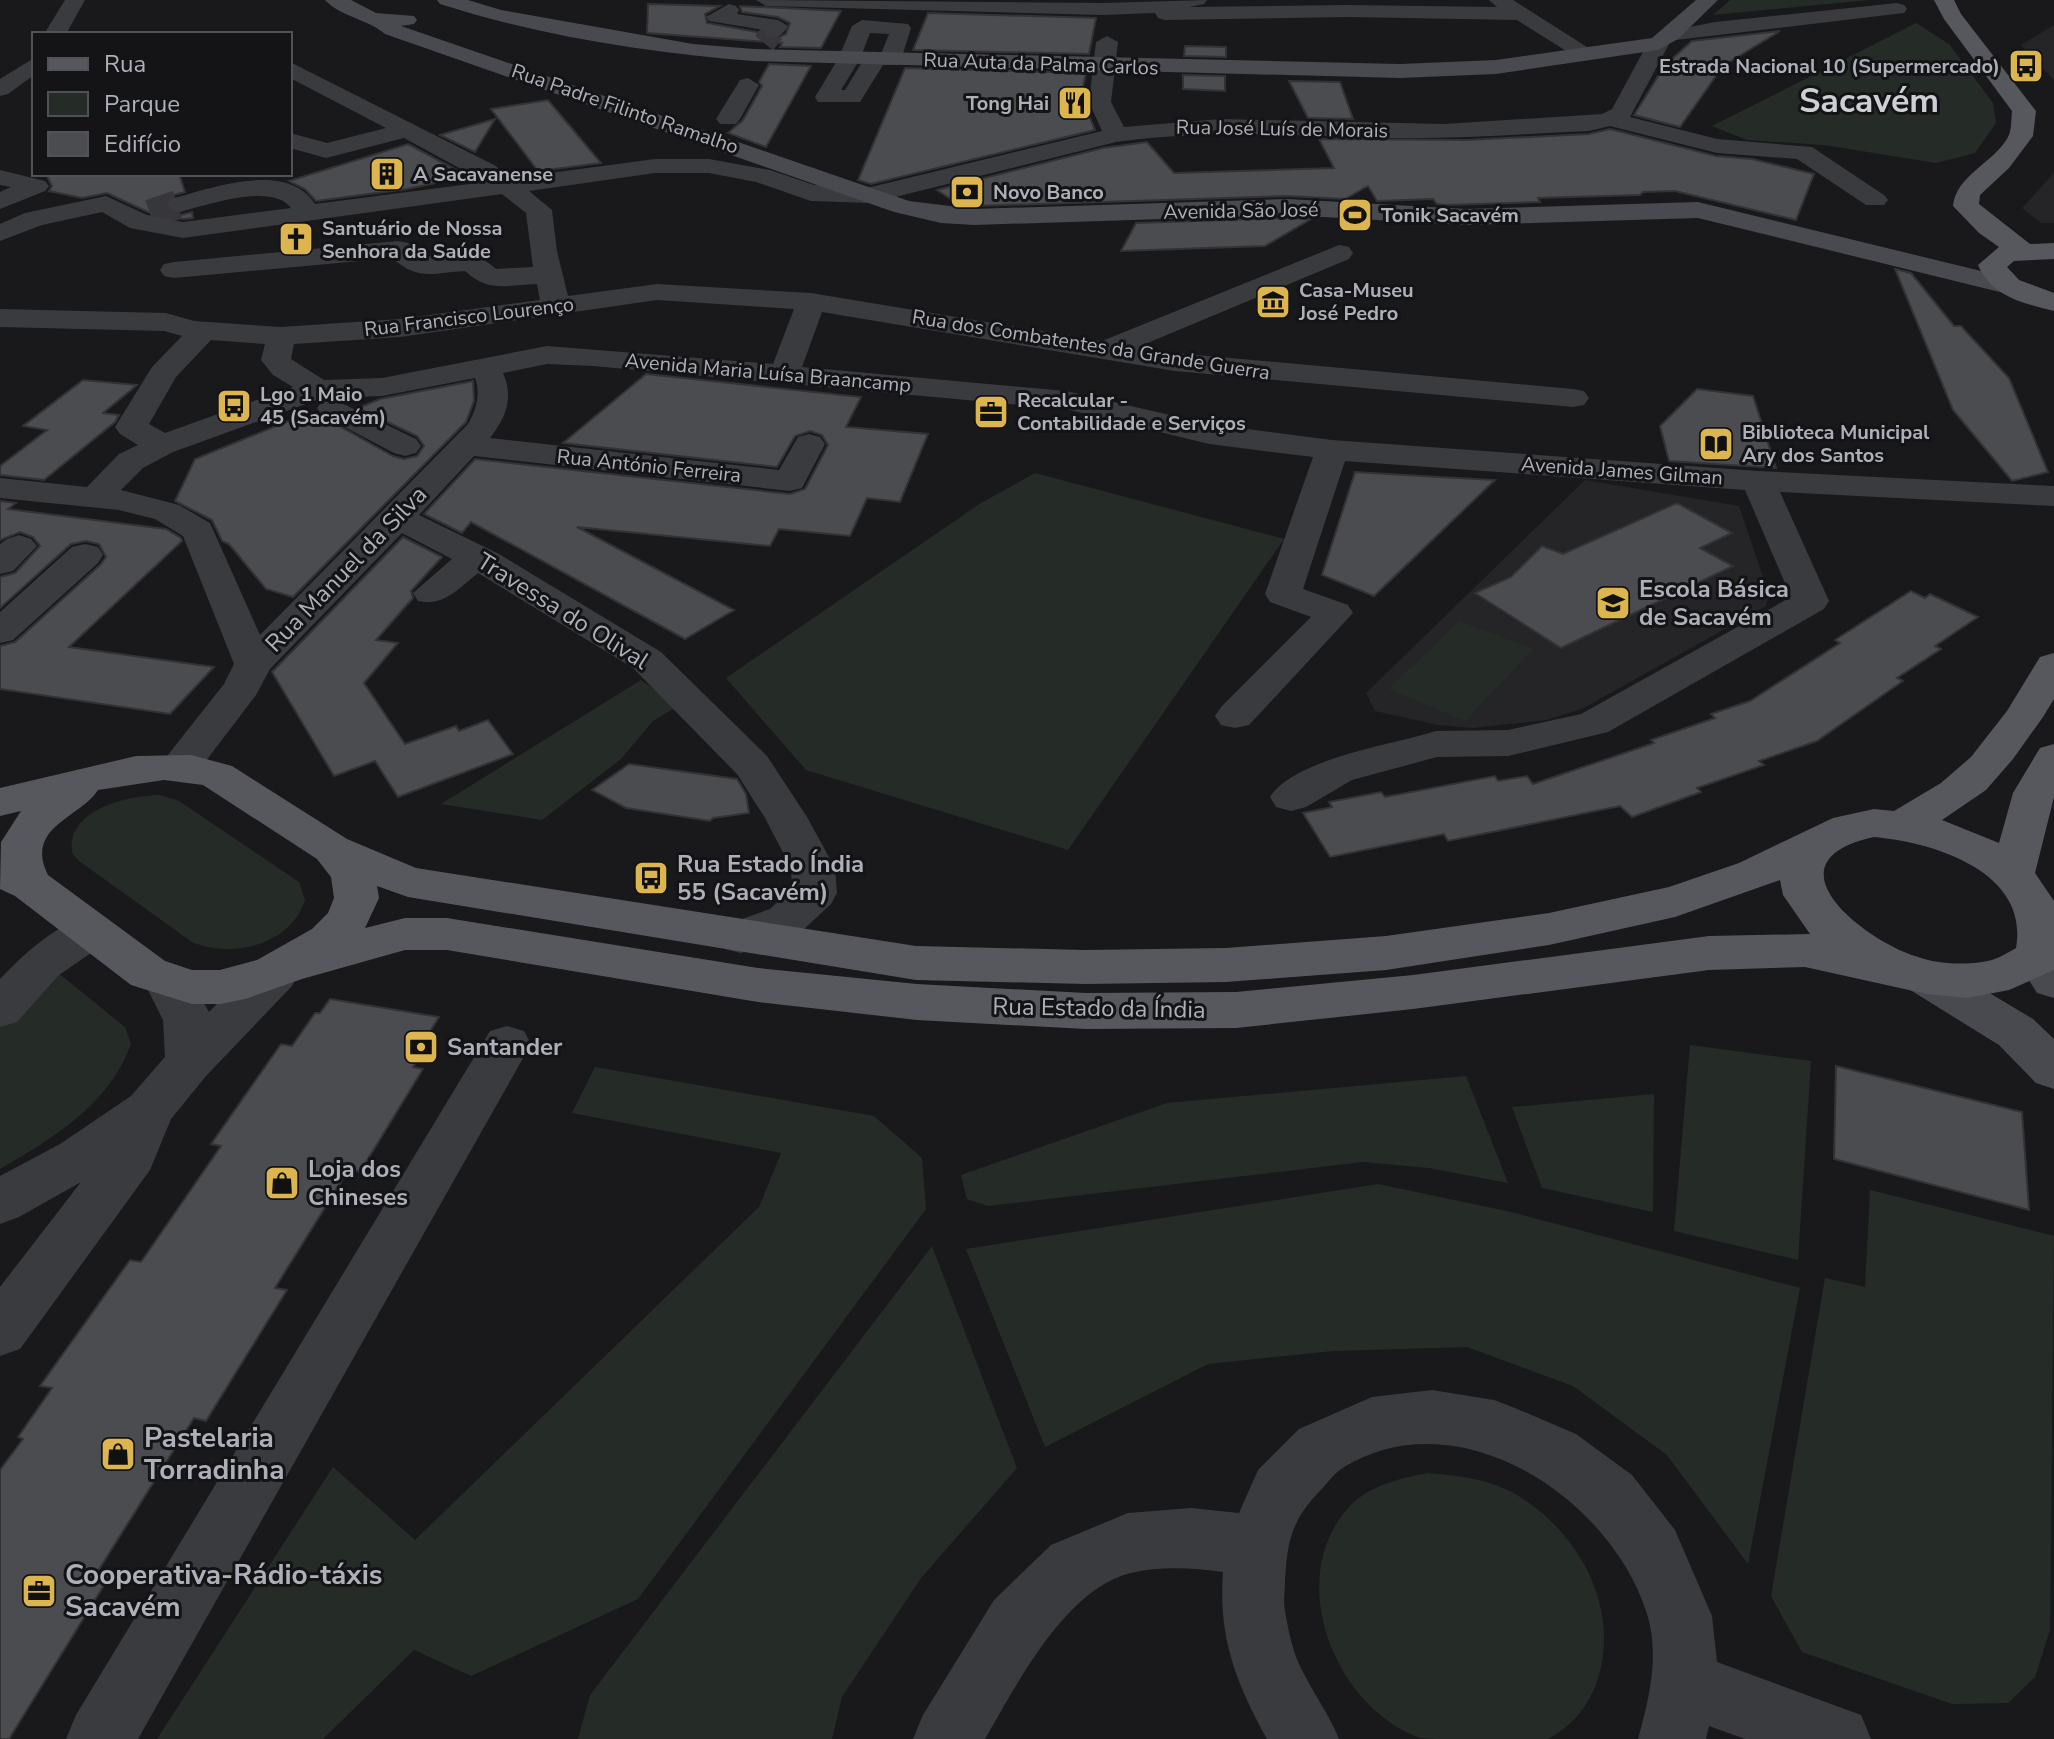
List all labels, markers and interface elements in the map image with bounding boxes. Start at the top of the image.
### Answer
legend [32,32,292,176]
street label: Rua Auta da Palma Carlos [923,46,1159,82]
bus stop icon: Estrada Nacional 10 (Supermercado) [2007,47,2045,85]
text: Rua [104,48,146,80]
place label: Estrada Nacional 10 (Supermercado) [1659,53,2000,80]
street label: Rua Padre Filinto Ramalho [508,57,742,161]
district label: Sacavém [1799,78,1939,124]
restaurant icon: Tong Hai [1056,84,1094,122]
text: Parque [104,88,180,120]
place label: Tong Hai [966,90,1049,117]
street label: Rua José Luís de Morais [1176,114,1388,144]
text: Edifício [104,128,181,160]
building icon: A Sacavanense [368,155,406,193]
place label: A Sacavanense [413,161,553,188]
bank icon: Novo Banco [948,173,986,211]
place label: Novo Banco [993,179,1104,206]
street label: Avenida São José [1163,196,1319,226]
sports icon: Tonik Sacavém [1336,196,1374,234]
place label: Tonik Sacavém [1381,202,1519,229]
place label: Santuário de Nossa Senhora da Saúde [322,215,503,265]
church icon: Santuário de Nossa Senhora da Saúde [277,220,315,258]
place label: Casa-Museu José Pedro [1298,277,1414,327]
museum icon: Casa-Museu José Pedro [1254,283,1292,321]
street label: Rua Francisco Lourenço [363,291,575,343]
street label: Rua dos Combatentes da Grande Guerra [910,303,1272,387]
street label: Avenida Maria Luísa Braancamp [624,347,912,399]
place label: Lgo 1 Maio 45 (Sacavém) [260,381,386,431]
bus stop icon: Lgo 1 Maio 45 (Sacavém) [215,387,253,425]
place label: Recalcular - Contabilidade e Serviços [1017,387,1246,437]
office icon: Recalcular - Contabilidade e Serviços [972,393,1010,431]
place label: Biblioteca Municipal Ary dos Santos [1742,419,1930,469]
library icon: Biblioteca Municipal Ary dos Santos [1697,425,1735,463]
street label: Rua António Ferreira [556,443,742,489]
street label: Avenida James Gilman [1520,450,1724,492]
street label: Rua Manuel da Silva [258,479,434,659]
street label: Travessa do Olival [471,545,655,677]
place label: Escola Básica de Sacavém [1639,573,1789,633]
school or university icon: Escola Básica de Sacavém [1594,584,1632,622]
place label: Rua Estado Índia 55 (Sacavém) [677,848,864,908]
bus stop icon: Rua Estado Índia 55 (Sacavém) [632,859,670,897]
street label: Rua Estado da Índia [992,990,1206,1026]
bank icon: Santander [402,1028,440,1066]
place label: Santander [447,1031,563,1063]
place label: Loja dos Chineses [308,1153,408,1213]
shop icon: Loja dos Chineses [263,1164,301,1202]
place label: Pastelaria Torradinha [144,1419,284,1489]
shop icon: Pastelaria Torradinha [99,1435,137,1473]
place label: Cooperativa-Rádio-táxis Sacavém [65,1556,382,1626]
office icon: Cooperativa-Rádio-táxis Sacavém [20,1572,58,1610]

